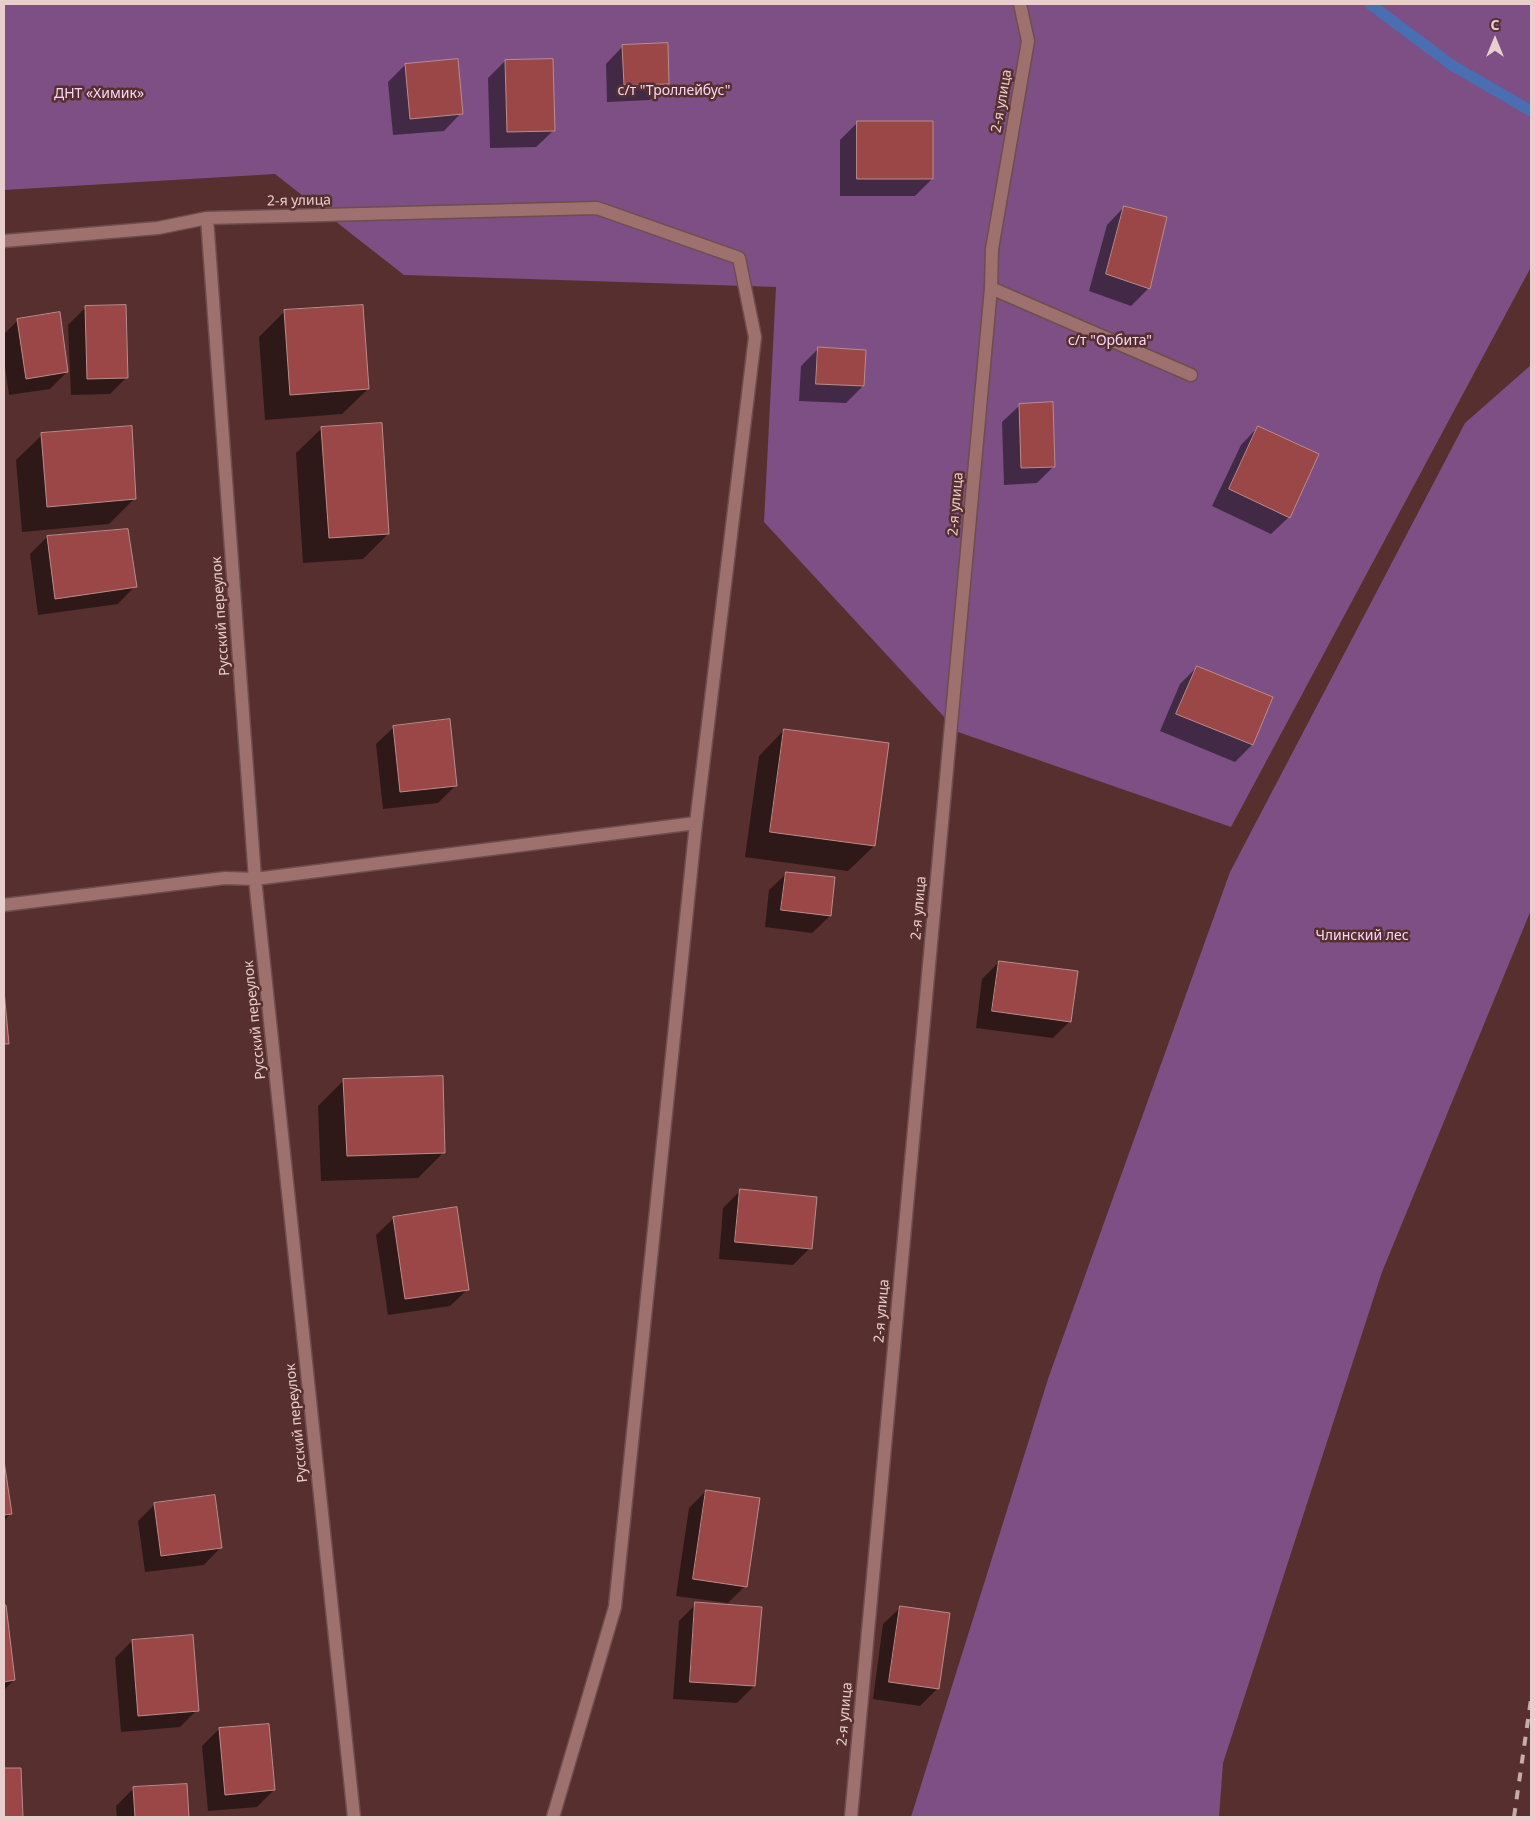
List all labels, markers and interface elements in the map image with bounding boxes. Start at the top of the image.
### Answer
north arrow [1470,15,1520,65]
text: С [1490,15,1500,34]
street label: 2-я улица [988,68,1016,134]
park label: с/т "Троллейбус" [618,83,730,99]
park label: ДНТ «Химик» [54,86,144,102]
street label: 2-я улица [267,192,331,210]
park label: с/т "Орбита" [1068,333,1152,349]
street label: 2-я улица [945,471,967,537]
street label: Русский переулок [208,556,234,676]
street label: 2-я улица [908,875,930,941]
park label: Члинский лес [1315,928,1409,944]
street label: Русский переулок [240,960,270,1080]
street label: 2-я улица [871,1278,893,1344]
street label: Русский переулок [282,1363,312,1483]
street label: 2-я улица [834,1681,856,1747]

